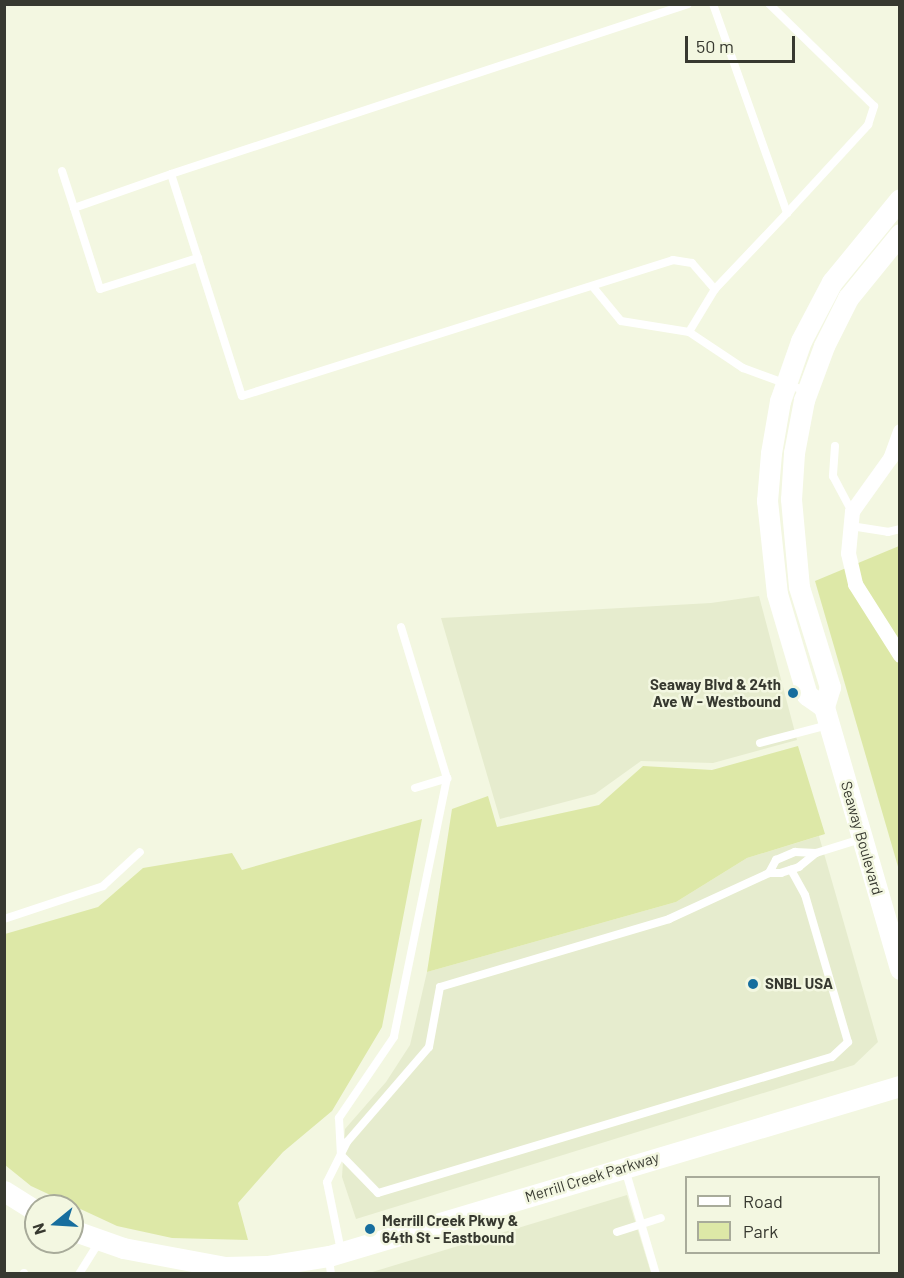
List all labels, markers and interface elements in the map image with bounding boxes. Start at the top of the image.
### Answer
scale bar [688,24,798,62]
text: 50 m [696,35,734,57]
place label: Seaway Blvd & 24th Ave W - Westbound [650,675,781,710]
marker: Seaway Blvd & 24th Ave W - Westbound [786,686,800,700]
street label: Seaway Boulevard [837,779,887,897]
place label: SNBL USA [765,975,833,993]
marker: SNBL USA [746,977,760,991]
street label: Merrill Creek Parkway [523,1148,661,1206]
legend [685,1176,880,1254]
text: Road [743,1190,783,1212]
north arrow [24,1194,84,1254]
place label: Merrill Creek Pkwy & 64th St - Eastbound [382,1211,518,1246]
text: Park [743,1220,778,1242]
text: N [28,1221,49,1237]
marker: Merrill Creek Pkwy & 64th St - Eastbound [363,1222,377,1236]

